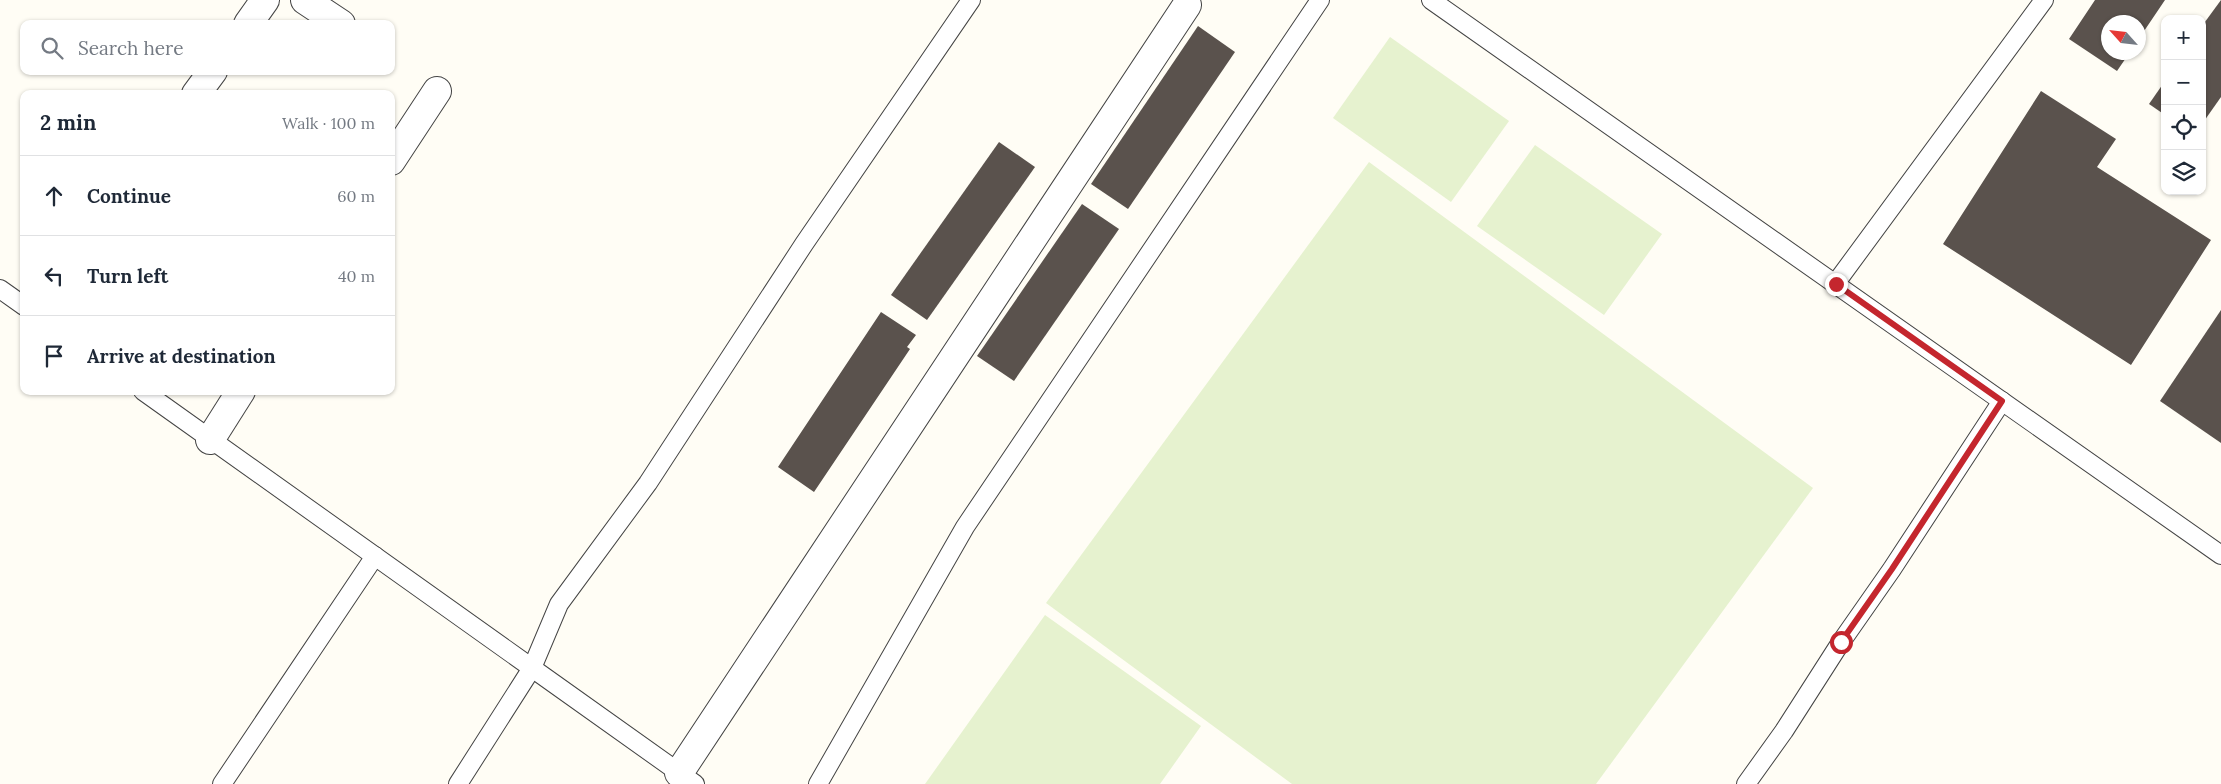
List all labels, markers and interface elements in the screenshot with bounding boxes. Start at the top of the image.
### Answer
north arrow [2101,15,2146,60]
map controls [2161,15,2206,195]
button: + [2161,15,2206,60]
search box [20,20,395,75]
icon: search [38,34,66,62]
text: Search here [78,36,184,60]
button: − [2161,60,2206,105]
button: locate [2161,105,2206,150]
text: 2 min [40,109,96,136]
text: Walk · 100 m [282,113,375,133]
button: layers [2161,150,2206,195]
icon: ahead [40,182,68,210]
text: Continue [87,184,171,208]
text: 60 m [337,186,375,206]
icon: left [40,262,68,290]
text: Turn left [87,264,168,288]
text: 40 m [338,266,375,286]
route end [1825,273,1848,296]
icon: arrive [40,342,68,370]
text: Arrive at destination [87,344,276,368]
route start [1830,631,1853,654]

